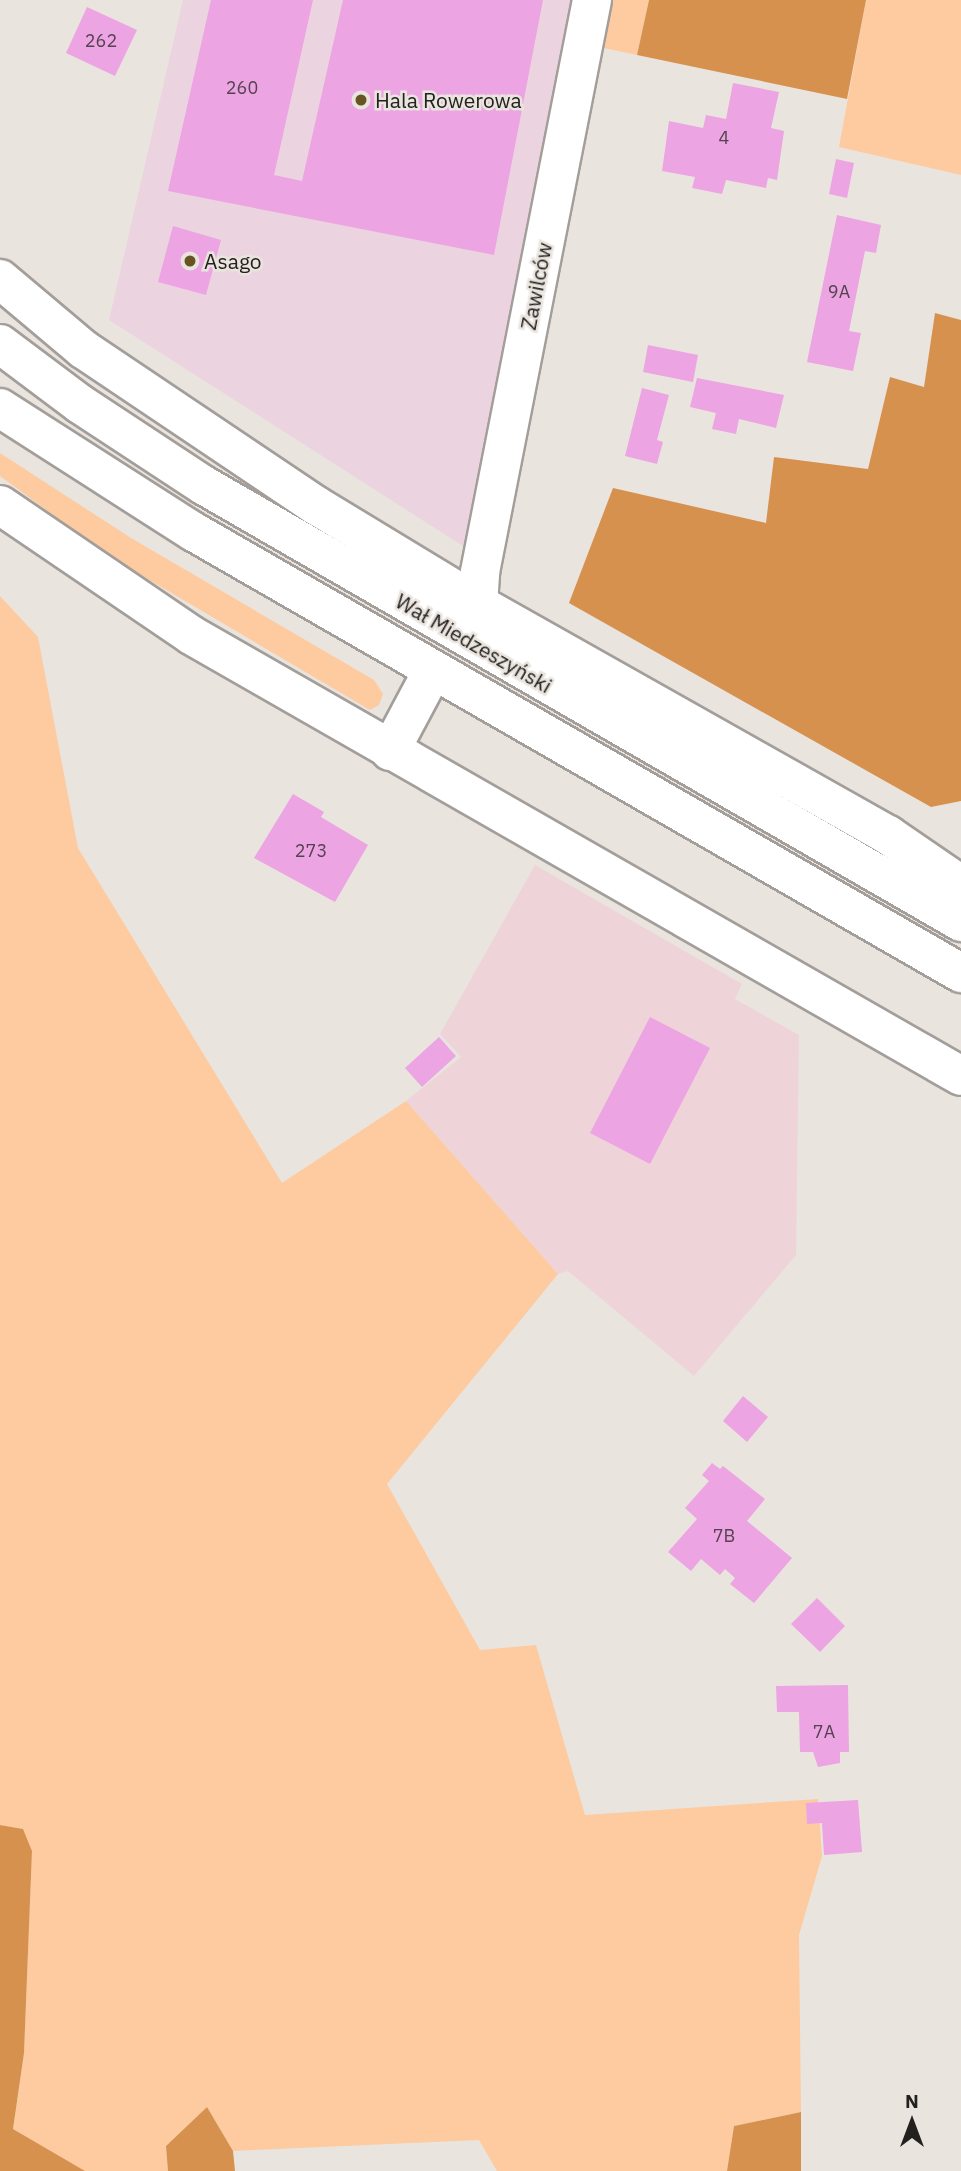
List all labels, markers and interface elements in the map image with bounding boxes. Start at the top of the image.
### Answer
house number: 262 [85,30,117,52]
house number: 260 [226,77,258,99]
place label: Hala Rowerowa [375,87,522,113]
marker: Hala Rowerowa [353,92,369,108]
house number: 4 [719,127,729,149]
street label: Zawilców [515,240,557,332]
place label: Asago [204,248,262,274]
marker: Asago [182,253,198,269]
house number: 9A [828,281,850,303]
street label: Wał Miedzeszyński [391,588,557,698]
house number: 273 [295,840,327,862]
house number: 7B [713,1525,735,1547]
house number: 7A [813,1721,835,1743]
north arrow [877,2087,947,2157]
text: N [905,2089,919,2113]

